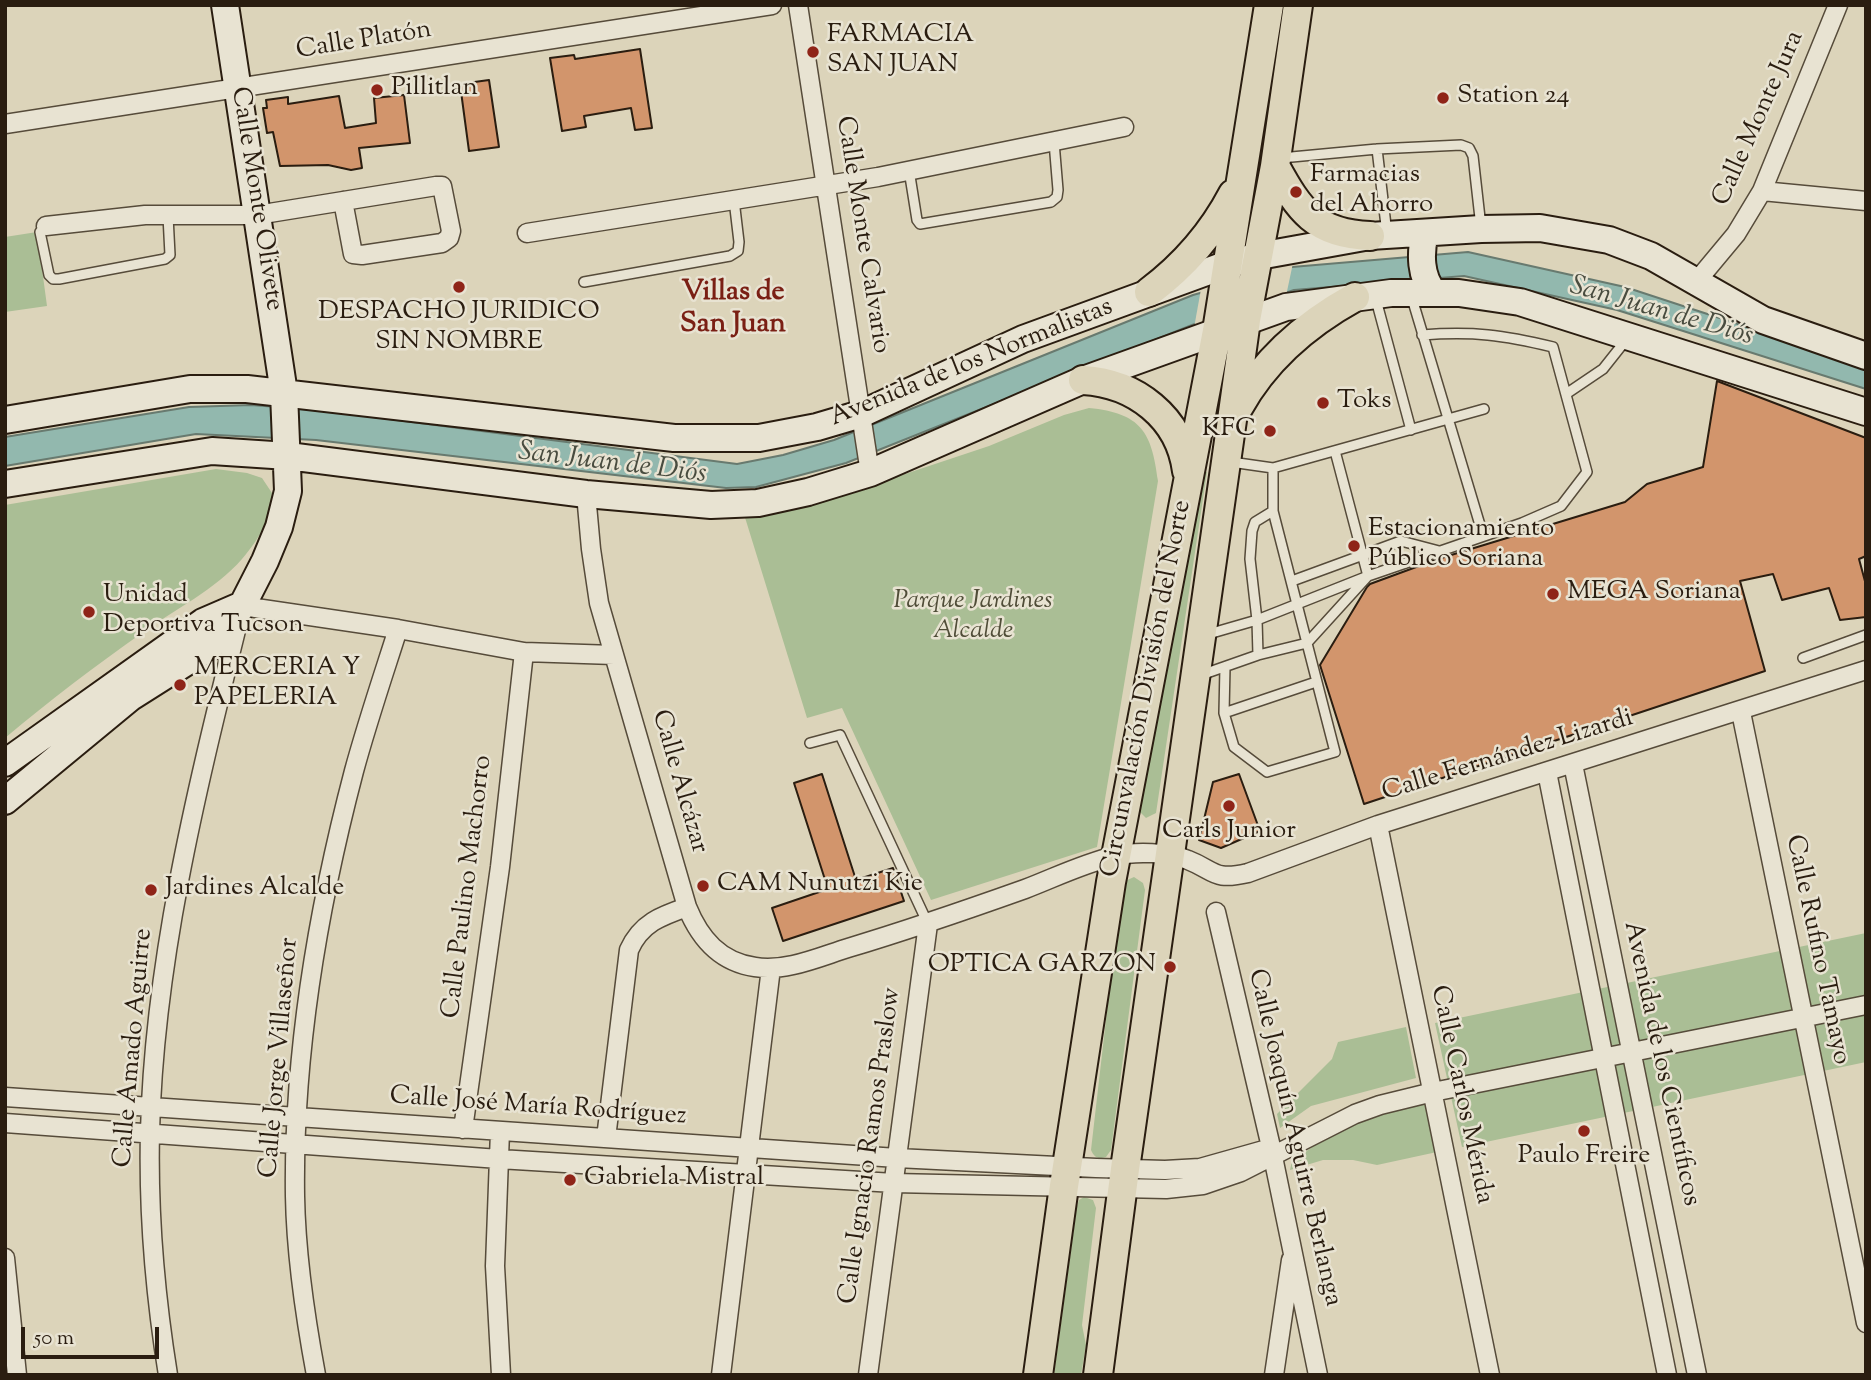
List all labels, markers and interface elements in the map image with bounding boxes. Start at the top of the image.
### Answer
street label: Calle Platón [294,16,434,68]
place label: FARMACIA SAN JUAN [827,21,974,82]
street label: Calle Monte Jura [1707,27,1813,211]
marker: FARMACIA SAN JUAN [805,44,821,60]
place label: Pillitlan [391,74,478,106]
marker: Pillitlan [369,82,385,98]
place label: Station 24 [1457,82,1570,114]
street label: Calle Monte Olivete [222,85,288,313]
marker: Station 24 [1435,90,1451,106]
street label: Calle Monte Calvario [827,114,895,356]
place label: Farmacias del Ahorro [1310,161,1433,222]
marker: Farmacias del Ahorro [1288,184,1304,200]
water label: San Juan de Diós [1565,271,1757,355]
district label: Villas de San Juan [680,277,786,343]
marker: DESPACHO JURIDICO SIN NOMBRE [451,279,467,295]
street label: Avenida de los Normalistas [826,293,1118,435]
place label: DESPACHO JURIDICO SIN NOMBRE [318,298,600,360]
place label: Toks [1337,387,1391,419]
marker: Toks [1315,395,1331,411]
place label: KFC [1202,415,1256,447]
marker: KFC [1262,423,1278,439]
water label: San Juan de Diós [516,437,708,493]
street label: Circunvalación División del Norte [1096,498,1200,880]
place label: Estacionamiento Público Soriana [1368,515,1554,576]
marker: Estacionamiento Público Soriana [1346,538,1362,554]
place label: MEGA Soriana [1567,578,1741,610]
place label: Unidad Deportiva Tucson [103,581,304,642]
marker: MEGA Soriana [1545,586,1561,602]
park label: Parque Jardines Alcalde [894,587,1052,648]
marker: Unidad Deportiva Tucson [81,604,97,620]
place label: MERCERIA Y PAPELERIA [194,654,361,716]
marker: MERCERIA Y PAPELERIA [172,677,188,693]
street label: Calle Fernández Lizardi [1379,704,1637,810]
street label: Calle Alcázar [643,707,713,857]
street label: Calle Paulino Machorro [437,754,501,1020]
marker: Carls Junior [1221,798,1237,814]
place label: Carls Junior [1162,817,1296,849]
street label: Calle Rufino Tamayo [1776,832,1856,1068]
place label: CAM Nunutzi Kie [717,870,923,902]
place label: Jardines Alcalde [165,874,344,906]
marker: CAM Nunutzi Kie [695,878,711,894]
marker: Jardines Alcalde [143,882,159,898]
street label: Avenida de los Científicos [1615,919,1705,1209]
street label: Calle Amado Aguirre [109,927,161,1169]
street label: Calle Jorge Villaseñor [255,937,307,1179]
place label: OPTICA GARZON [928,951,1156,983]
marker: OPTICA GARZON [1162,959,1178,975]
street label: Calle Joaquín Aguirre Berlanga [1239,966,1347,1310]
street label: Calle Carlos Mérida [1422,983,1498,1207]
street label: Calle Ignacio Ramos Praslow [834,986,910,1306]
street label: Calle José María Rodríguez [389,1082,687,1134]
marker: Paulo Freire [1576,1123,1592,1139]
place label: Paulo Freire [1518,1142,1650,1174]
place label: Gabriela Mistral [584,1164,764,1196]
marker: Gabriela Mistral [562,1172,578,1188]
scale bar [24,1314,163,1358]
text: 50 m [34,1324,74,1354]

